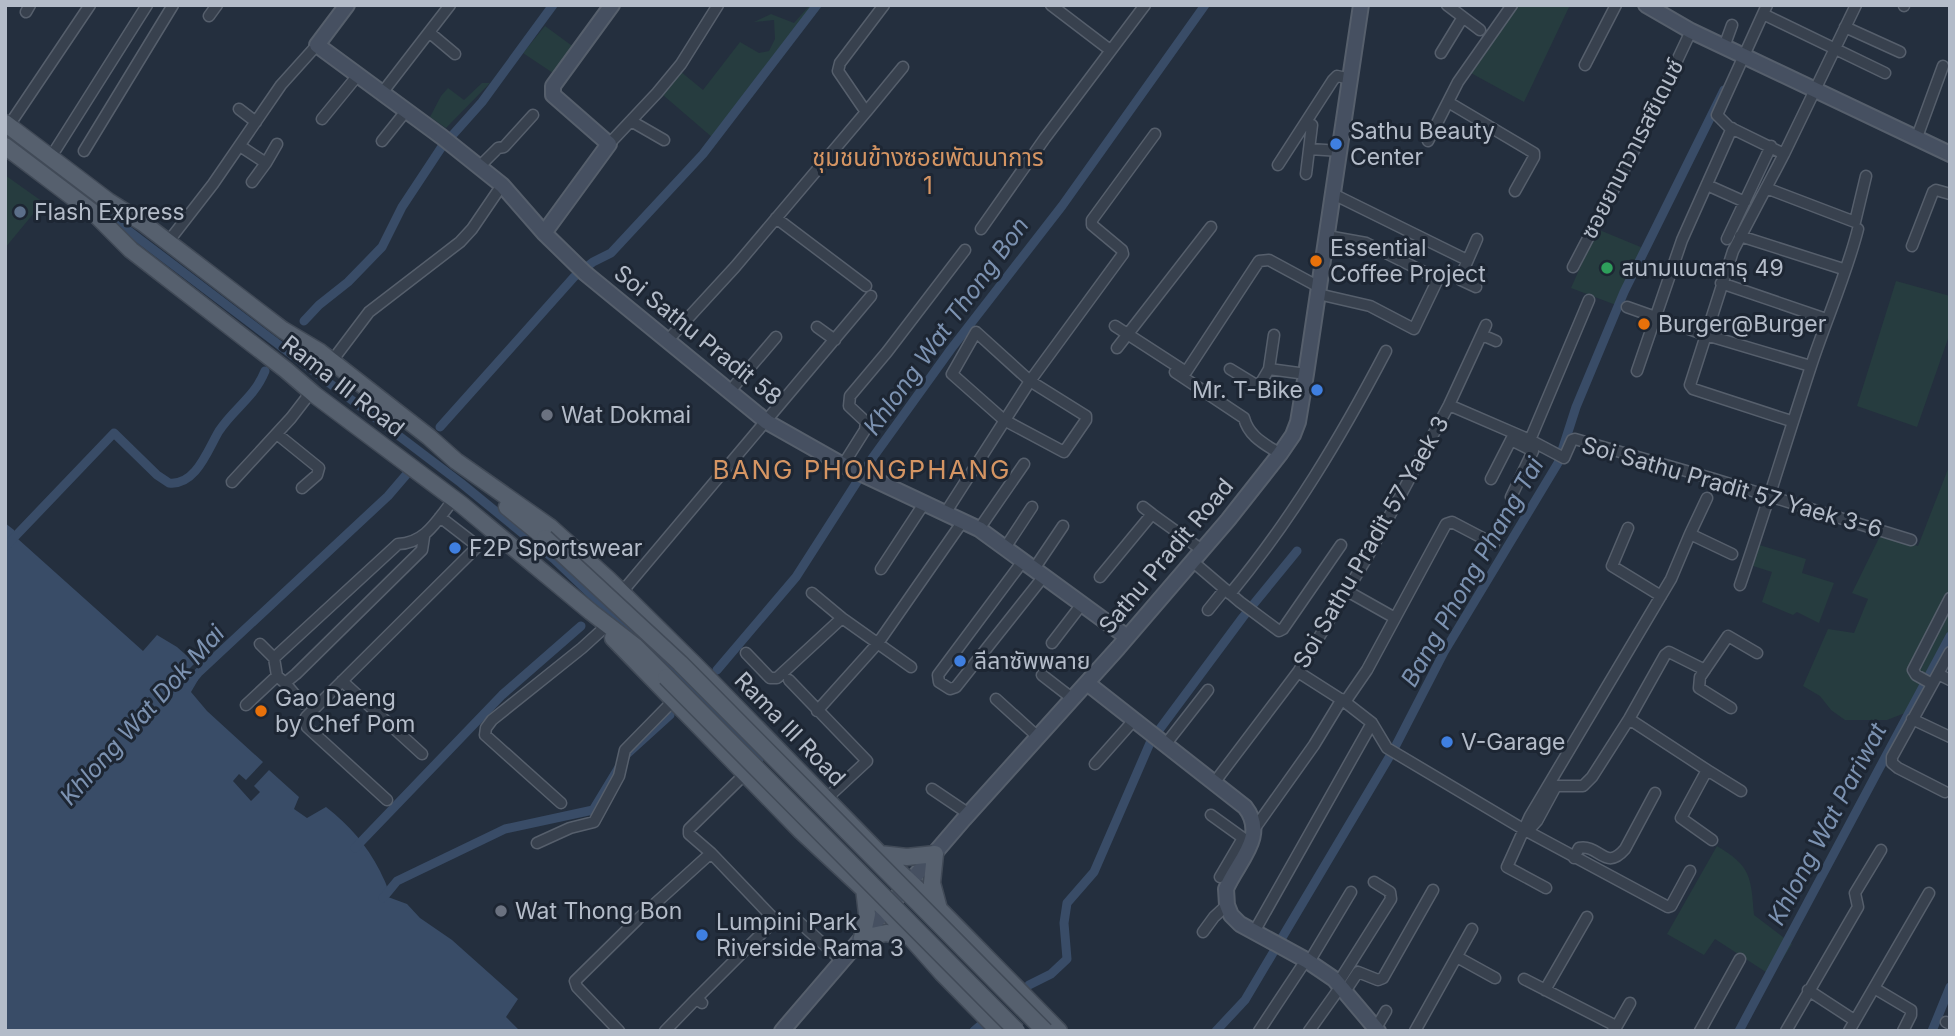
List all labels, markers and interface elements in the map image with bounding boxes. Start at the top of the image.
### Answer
street label: ซอยยานาวาเรสซิเดนซ์ [1575,54,1690,244]
place label: Sathu Beauty Center [1350,117,1495,171]
marker: Sathu Beauty Center [1328,136,1344,152]
district label: ชุมชนข้างซอยพัฒนาการ 1 [812,143,1044,200]
place label: Flash Express [34,198,185,226]
marker: Flash Express [12,204,28,220]
water label: Khlong Wat Thong Bon [857,211,1035,441]
place label: Essential Coffee Project [1330,234,1486,288]
marker: Essential Coffee Project [1308,253,1324,269]
place label: สนามแบตสาธุ 49 [1621,254,1784,282]
street label: Soi Sathu Pradit 58 [609,259,787,411]
marker: สนามแบตสาธุ 49 [1599,260,1615,276]
place label: Burger@Burger [1658,310,1827,338]
marker: Burger@Burger [1636,316,1652,332]
street label: Rama III Road [276,330,410,442]
place label: Mr. T-Bike [1192,376,1303,404]
marker: Mr. T-Bike [1309,382,1325,398]
place label: Wat Dokmai [561,401,691,429]
marker: Wat Dokmai [539,407,555,423]
street label: Soi Sathu Pradit 57 Yaek 3 [1287,411,1455,673]
street label: Soi Sathu Pradit 57 Yaek 3-6 [1579,431,1885,543]
water label: Bang Phong Phang Tai [1394,451,1550,692]
district label: BANG PHONGPHANG [713,454,1011,485]
street label: Sathu Pradit Road [1093,473,1239,639]
place label: F2P Sportswear [469,534,643,562]
marker: F2P Sportswear [447,540,463,556]
water label: Khlong Wat Dok Mai [54,618,231,811]
place label: ลีลาซัพพลาย [974,647,1091,675]
marker: ลีลาซัพพลาย [952,653,968,669]
street label: Rama III Road [729,666,851,792]
place label: Gao Daeng by Chef Pom [275,684,415,738]
marker: Gao Daeng by Chef Pom [253,703,269,719]
water label: Khlong Wat Pariwat [1761,717,1893,930]
place label: V-Garage [1461,728,1565,756]
marker: V-Garage [1439,734,1455,750]
place label: Wat Thong Bon [515,897,682,925]
marker: Wat Thong Bon [493,903,509,919]
place label: Lumpini Park Riverside Rama 3 [716,908,904,962]
marker: Lumpini Park Riverside Rama 3 [694,927,710,943]

